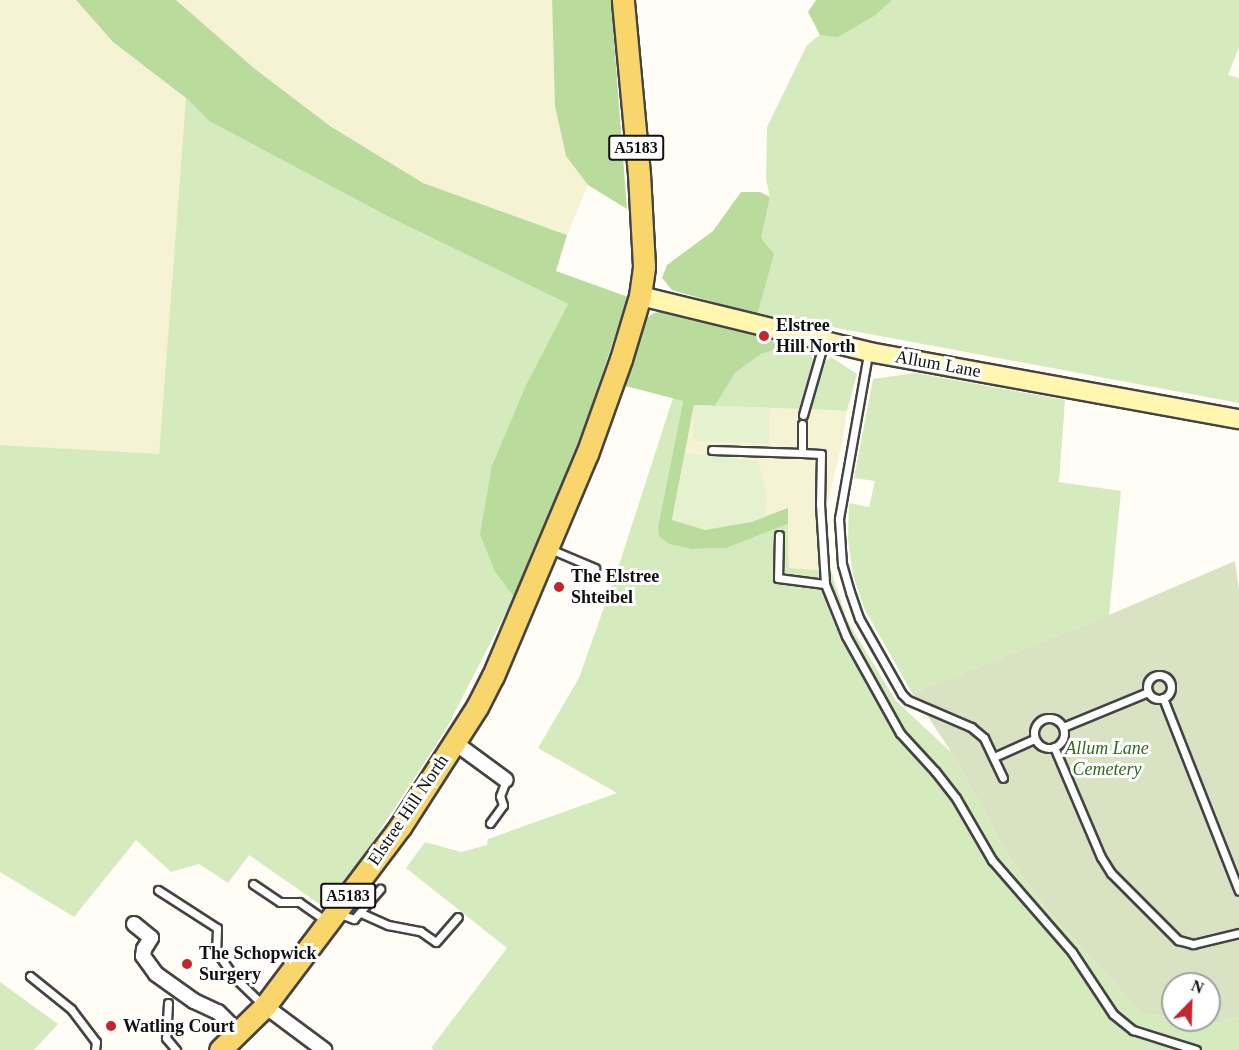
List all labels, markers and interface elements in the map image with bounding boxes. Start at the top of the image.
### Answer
road number: A5183 [608,135,664,161]
place label: Elstree Hill North [776,315,855,358]
marker: Elstree Hill North [757,329,771,343]
street label: Allum Lane [894,346,982,382]
place label: The Elstree Shteibel [571,566,659,608]
marker: The Elstree Shteibel [552,580,566,594]
park label: Allum Lane Cemetery [1065,738,1149,780]
street label: Elstree Hill North [363,750,453,870]
road number: A5183 [320,883,376,909]
place label: The Schopwick Surgery [199,943,317,986]
marker: The Schopwick Surgery [180,957,194,971]
north arrow [1161,972,1221,1032]
text: N [1189,977,1206,997]
place label: Watling Court [123,1015,235,1037]
marker: Watling Court [104,1019,118,1033]

